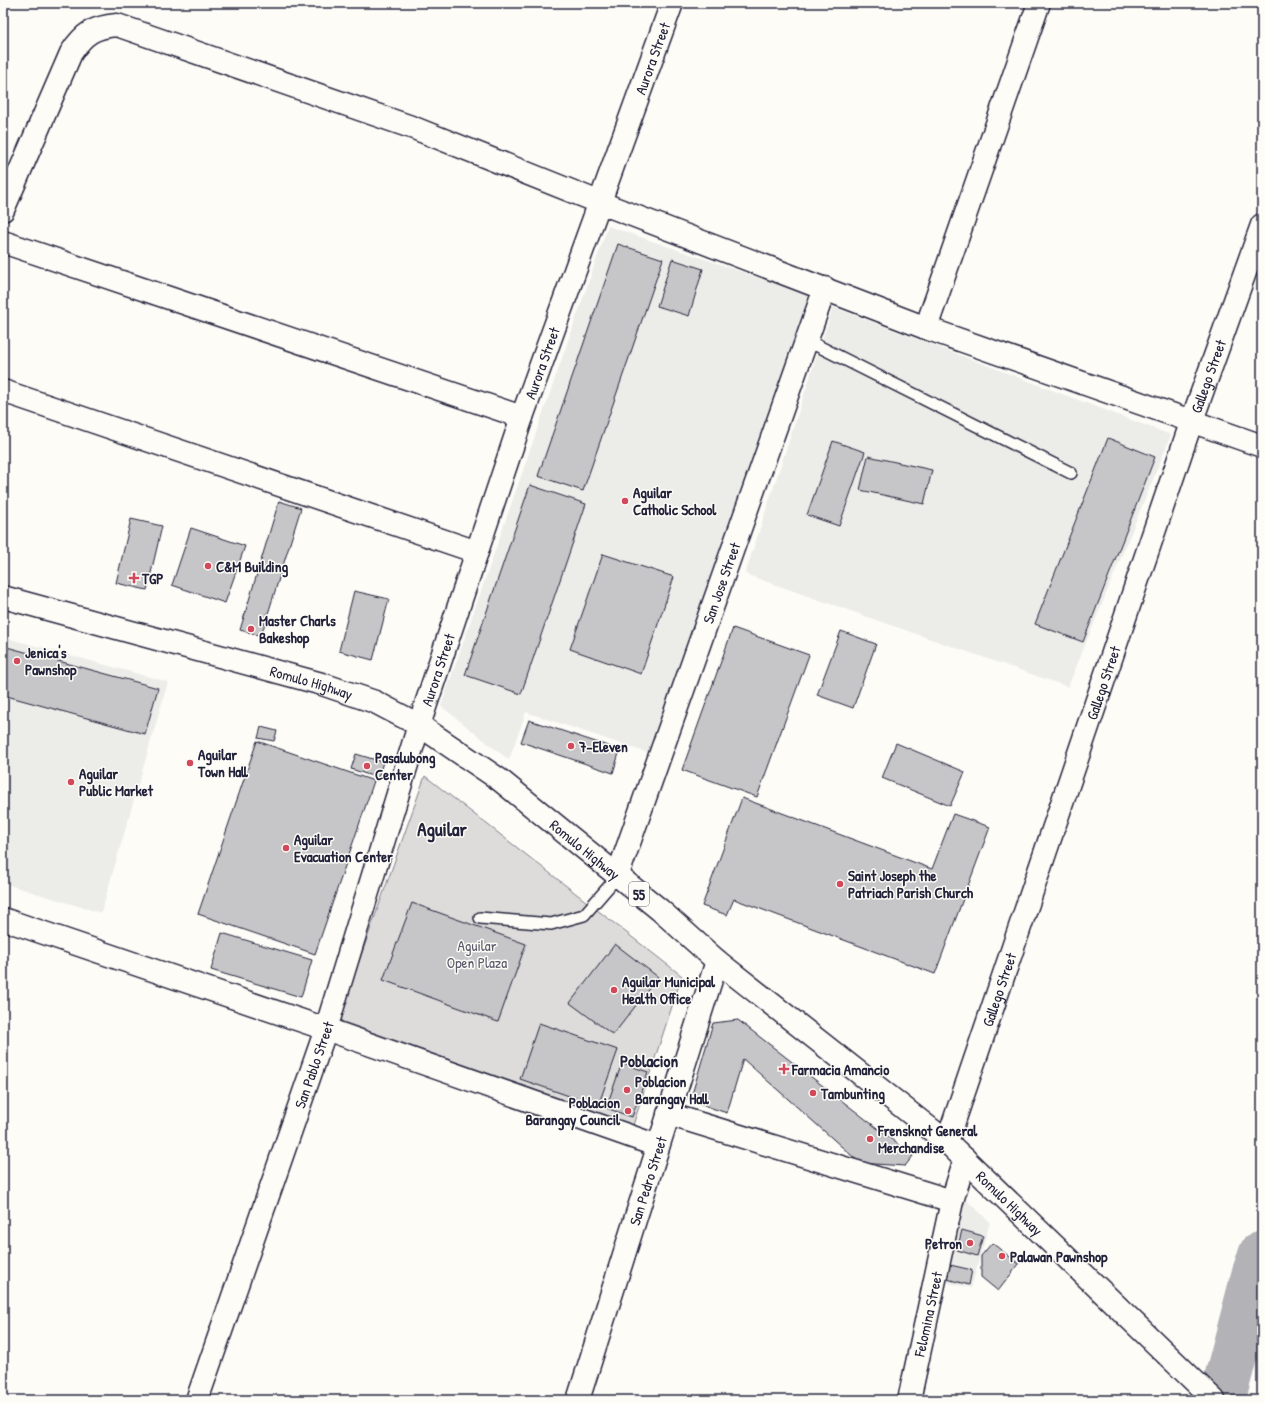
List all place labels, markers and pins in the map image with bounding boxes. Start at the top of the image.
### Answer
place label: Aguilar Catholic School [633,482,717,520]
marker: Aguilar Catholic School [620,496,630,506]
place label: C&M Building [216,556,288,578]
marker: C&M Building [203,561,213,571]
place label: TGP [141,568,163,589]
marker: TGP [129,573,139,583]
place label: Master Charls Bakeshop [259,610,336,649]
marker: Master Charls Bakeshop [246,624,256,634]
place label: Jenica's Pawnshop [25,642,77,681]
marker: Jenica's Pawnshop [12,656,22,666]
place label: 7-Eleven [578,736,628,757]
marker: 7-Eleven [566,741,576,751]
place label: Aguilar Town Hall [197,744,248,782]
place label: Pasalubong Center [375,747,436,785]
marker: Aguilar Town Hall [185,758,195,768]
marker: Pasalubong Center [362,761,372,771]
place label: Aguilar Public Market [79,763,154,801]
marker: Aguilar Public Market [66,777,76,787]
place label: Aguilar Evacuation Center [294,829,393,867]
marker: Aguilar Evacuation Center [281,843,291,853]
place label: Saint Joseph the Patriach Parish Church [848,865,974,903]
marker: Saint Joseph the Patriach Parish Church [835,879,845,889]
place label: Aguilar Municipal Health Office [622,971,716,1009]
marker: Aguilar Municipal Health Office [609,985,619,995]
place label: Farmacia Amancio [791,1059,889,1080]
marker: Farmacia Amancio [779,1064,789,1074]
place label: Poblacion Barangay Hall [635,1071,709,1110]
place label: Tambunting [820,1083,885,1105]
marker: Poblacion Barangay Hall [622,1085,632,1095]
marker: Tambunting [808,1088,818,1098]
place label: Poblacion Barangay Council [526,1092,621,1131]
marker: Poblacion Barangay Council [623,1106,633,1116]
place label: Frensknot General Merchandise [877,1120,978,1158]
marker: Frensknot General Merchandise [865,1134,875,1144]
place label: Petron [925,1233,962,1254]
marker: Petron [965,1238,975,1248]
place label: Palawan Pawnshop [1010,1246,1108,1268]
marker: Palawan Pawnshop [997,1251,1007,1261]

